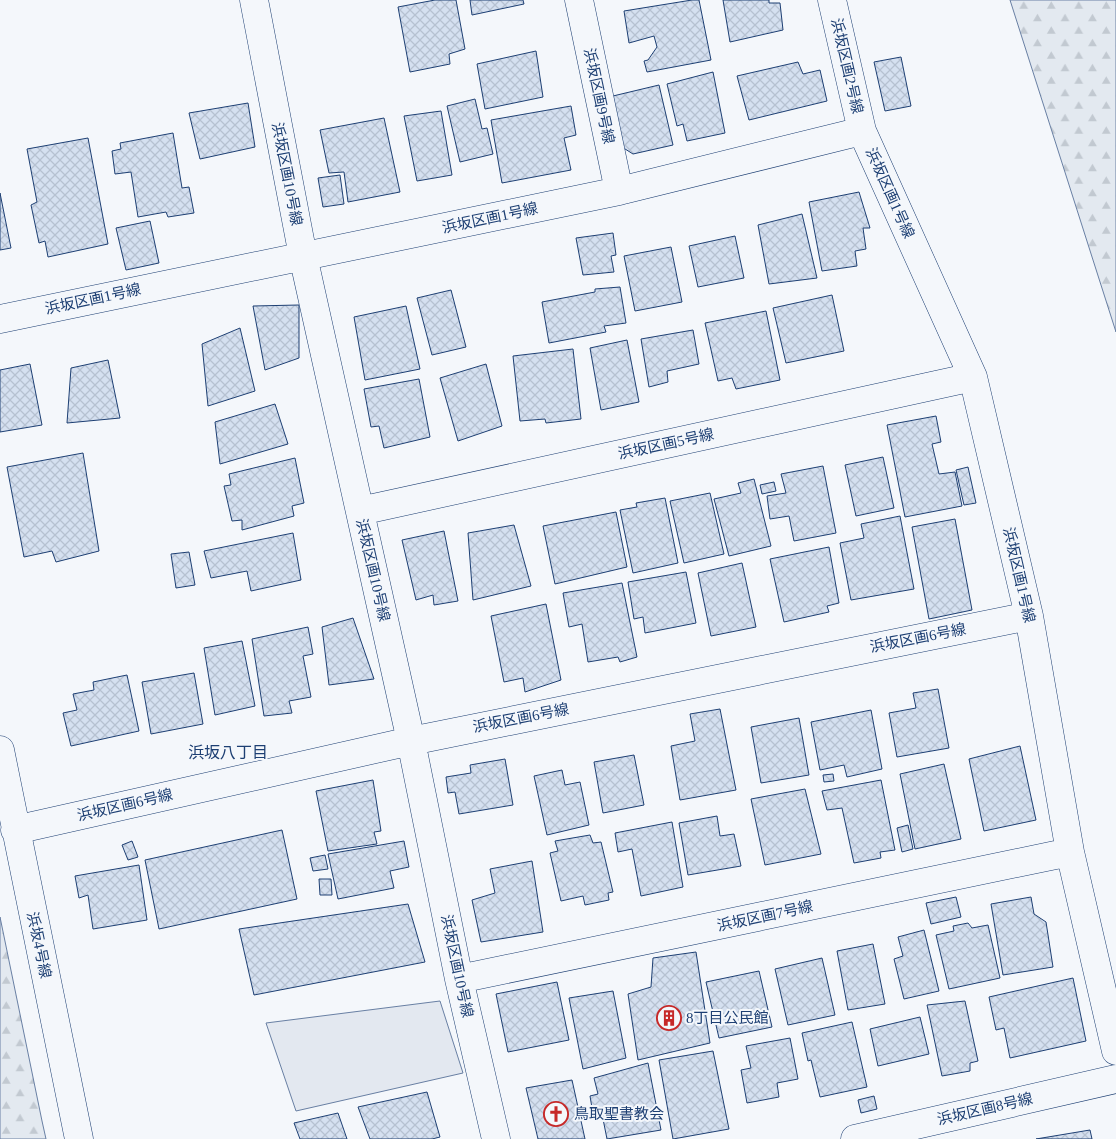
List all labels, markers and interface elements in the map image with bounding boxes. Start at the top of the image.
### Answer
street label: 浜坂区画2号線 [828,17,866,115]
street label: 浜坂区画9号線 [581,47,617,145]
street label: 浜坂区画10号線 [269,121,305,227]
street label: 浜坂区画1号線 [863,145,917,241]
street label: 浜坂区画1号線 [441,200,539,236]
street label: 浜坂区画1号線 [44,281,142,317]
street label: 浜坂区画5号線 [617,426,715,462]
street label: 浜坂区画10号線 [353,517,393,623]
street label: 浜坂区画1号線 [1000,526,1038,624]
street label: 浜坂区画6号線 [869,621,967,655]
street label: 浜坂区画6号線 [472,701,570,735]
district label: 浜坂八丁目 [188,744,268,761]
street label: 浜坂区画6号線 [76,786,174,824]
street label: 浜坂区画7号線 [716,898,814,934]
street label: 浜坂4号線 [24,910,54,980]
street label: 浜坂区画10号線 [438,913,476,1019]
building icon: 8丁目公民館 [656,1005,682,1031]
place label: 8丁目公民館 [686,1010,769,1026]
street label: 浜坂区画8号線 [936,1090,1034,1128]
church icon: 鳥取聖書教会 [543,1101,569,1127]
place label: 鳥取聖書教会 [574,1106,664,1122]

